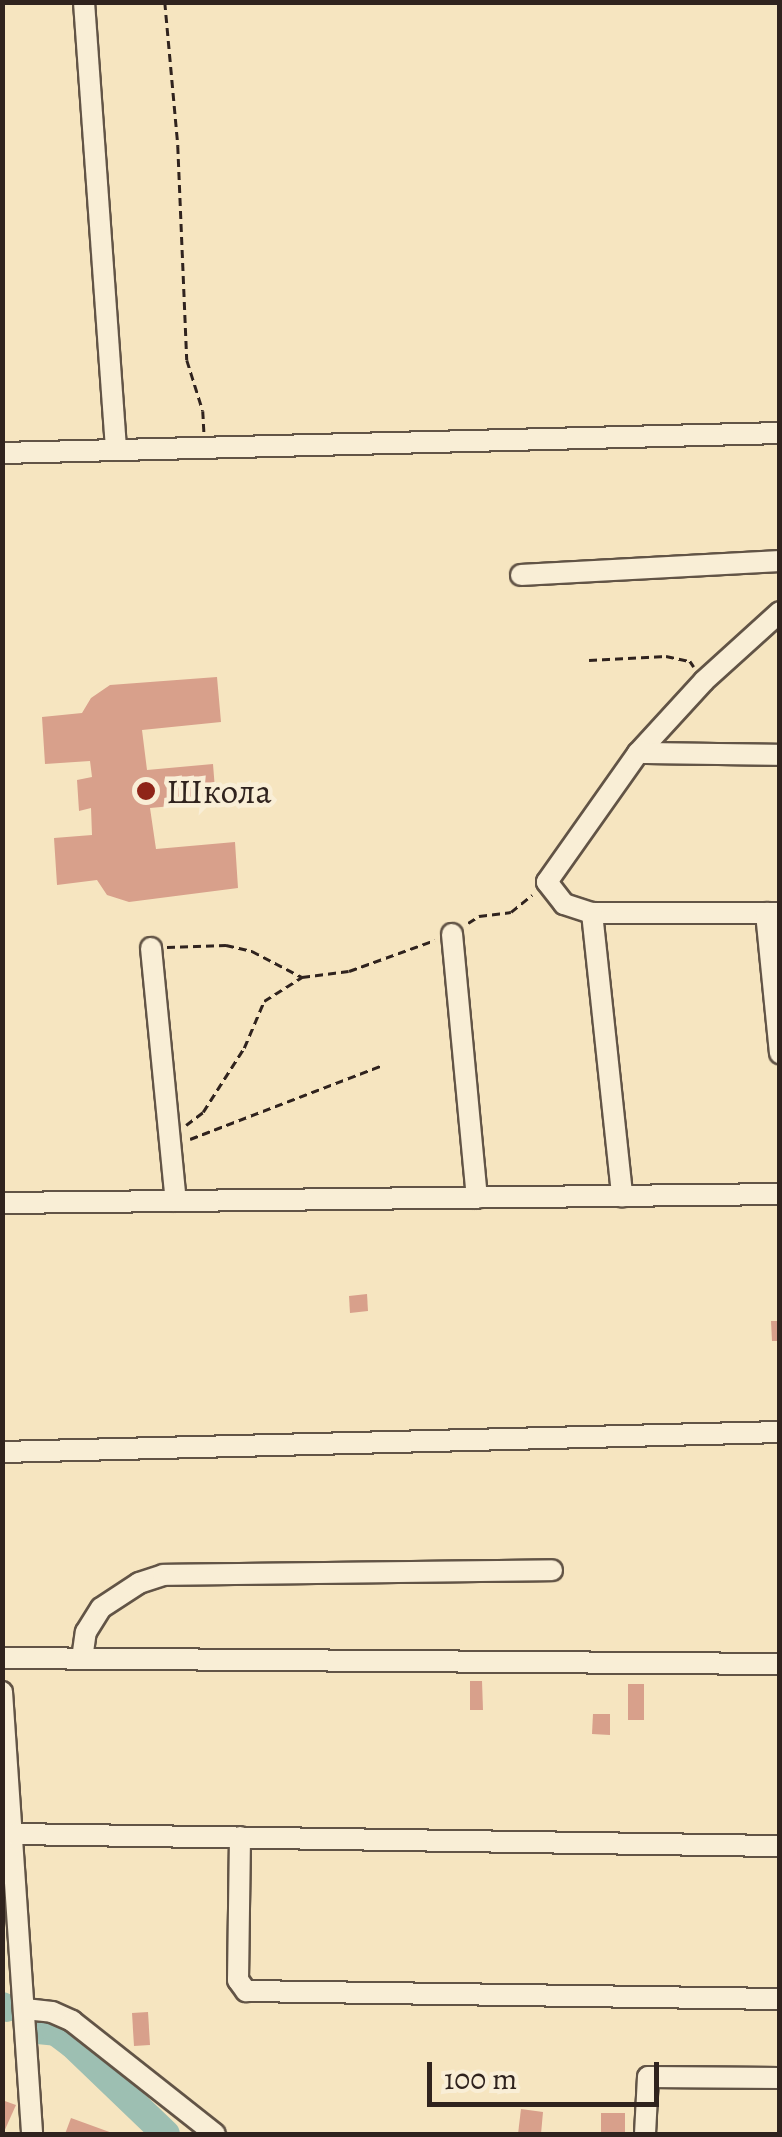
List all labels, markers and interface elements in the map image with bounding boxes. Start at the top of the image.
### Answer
place label: Школа [166,770,272,812]
marker: Школа [135,780,157,802]
scale bar [432,2042,664,2104]
text: 100 m [444,2059,517,2099]

